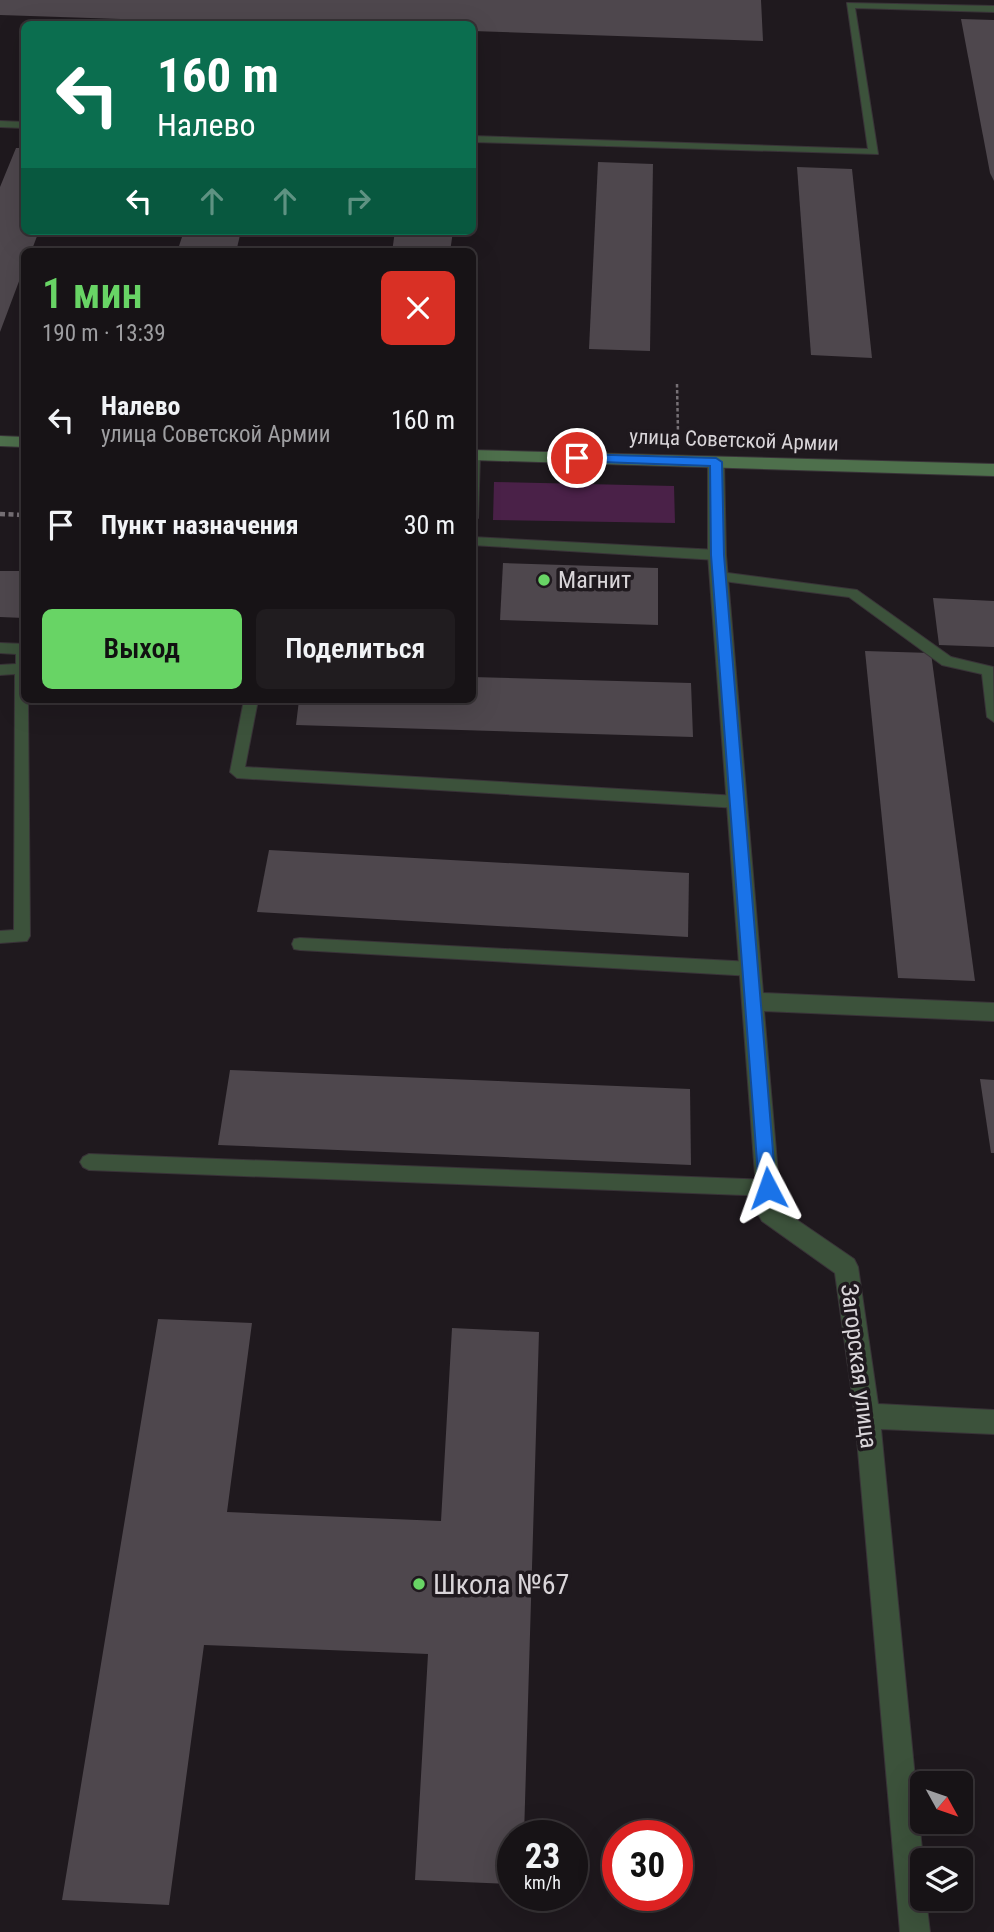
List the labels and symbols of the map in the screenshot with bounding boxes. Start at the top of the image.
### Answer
street label: улица Советской Армии [629,424,839,456]
pin [547,428,607,488]
place label: Магнит [558,566,631,594]
marker: Магнит [536,572,552,588]
position arrow [731,1151,805,1225]
street label: Загорская улица [835,1282,883,1450]
place label: Школа №67 [433,1568,569,1601]
marker: Школа №67 [411,1576,427,1592]
north arrow [910,1771,973,1834]
speed limit sign: 30 [602,1820,693,1911]

